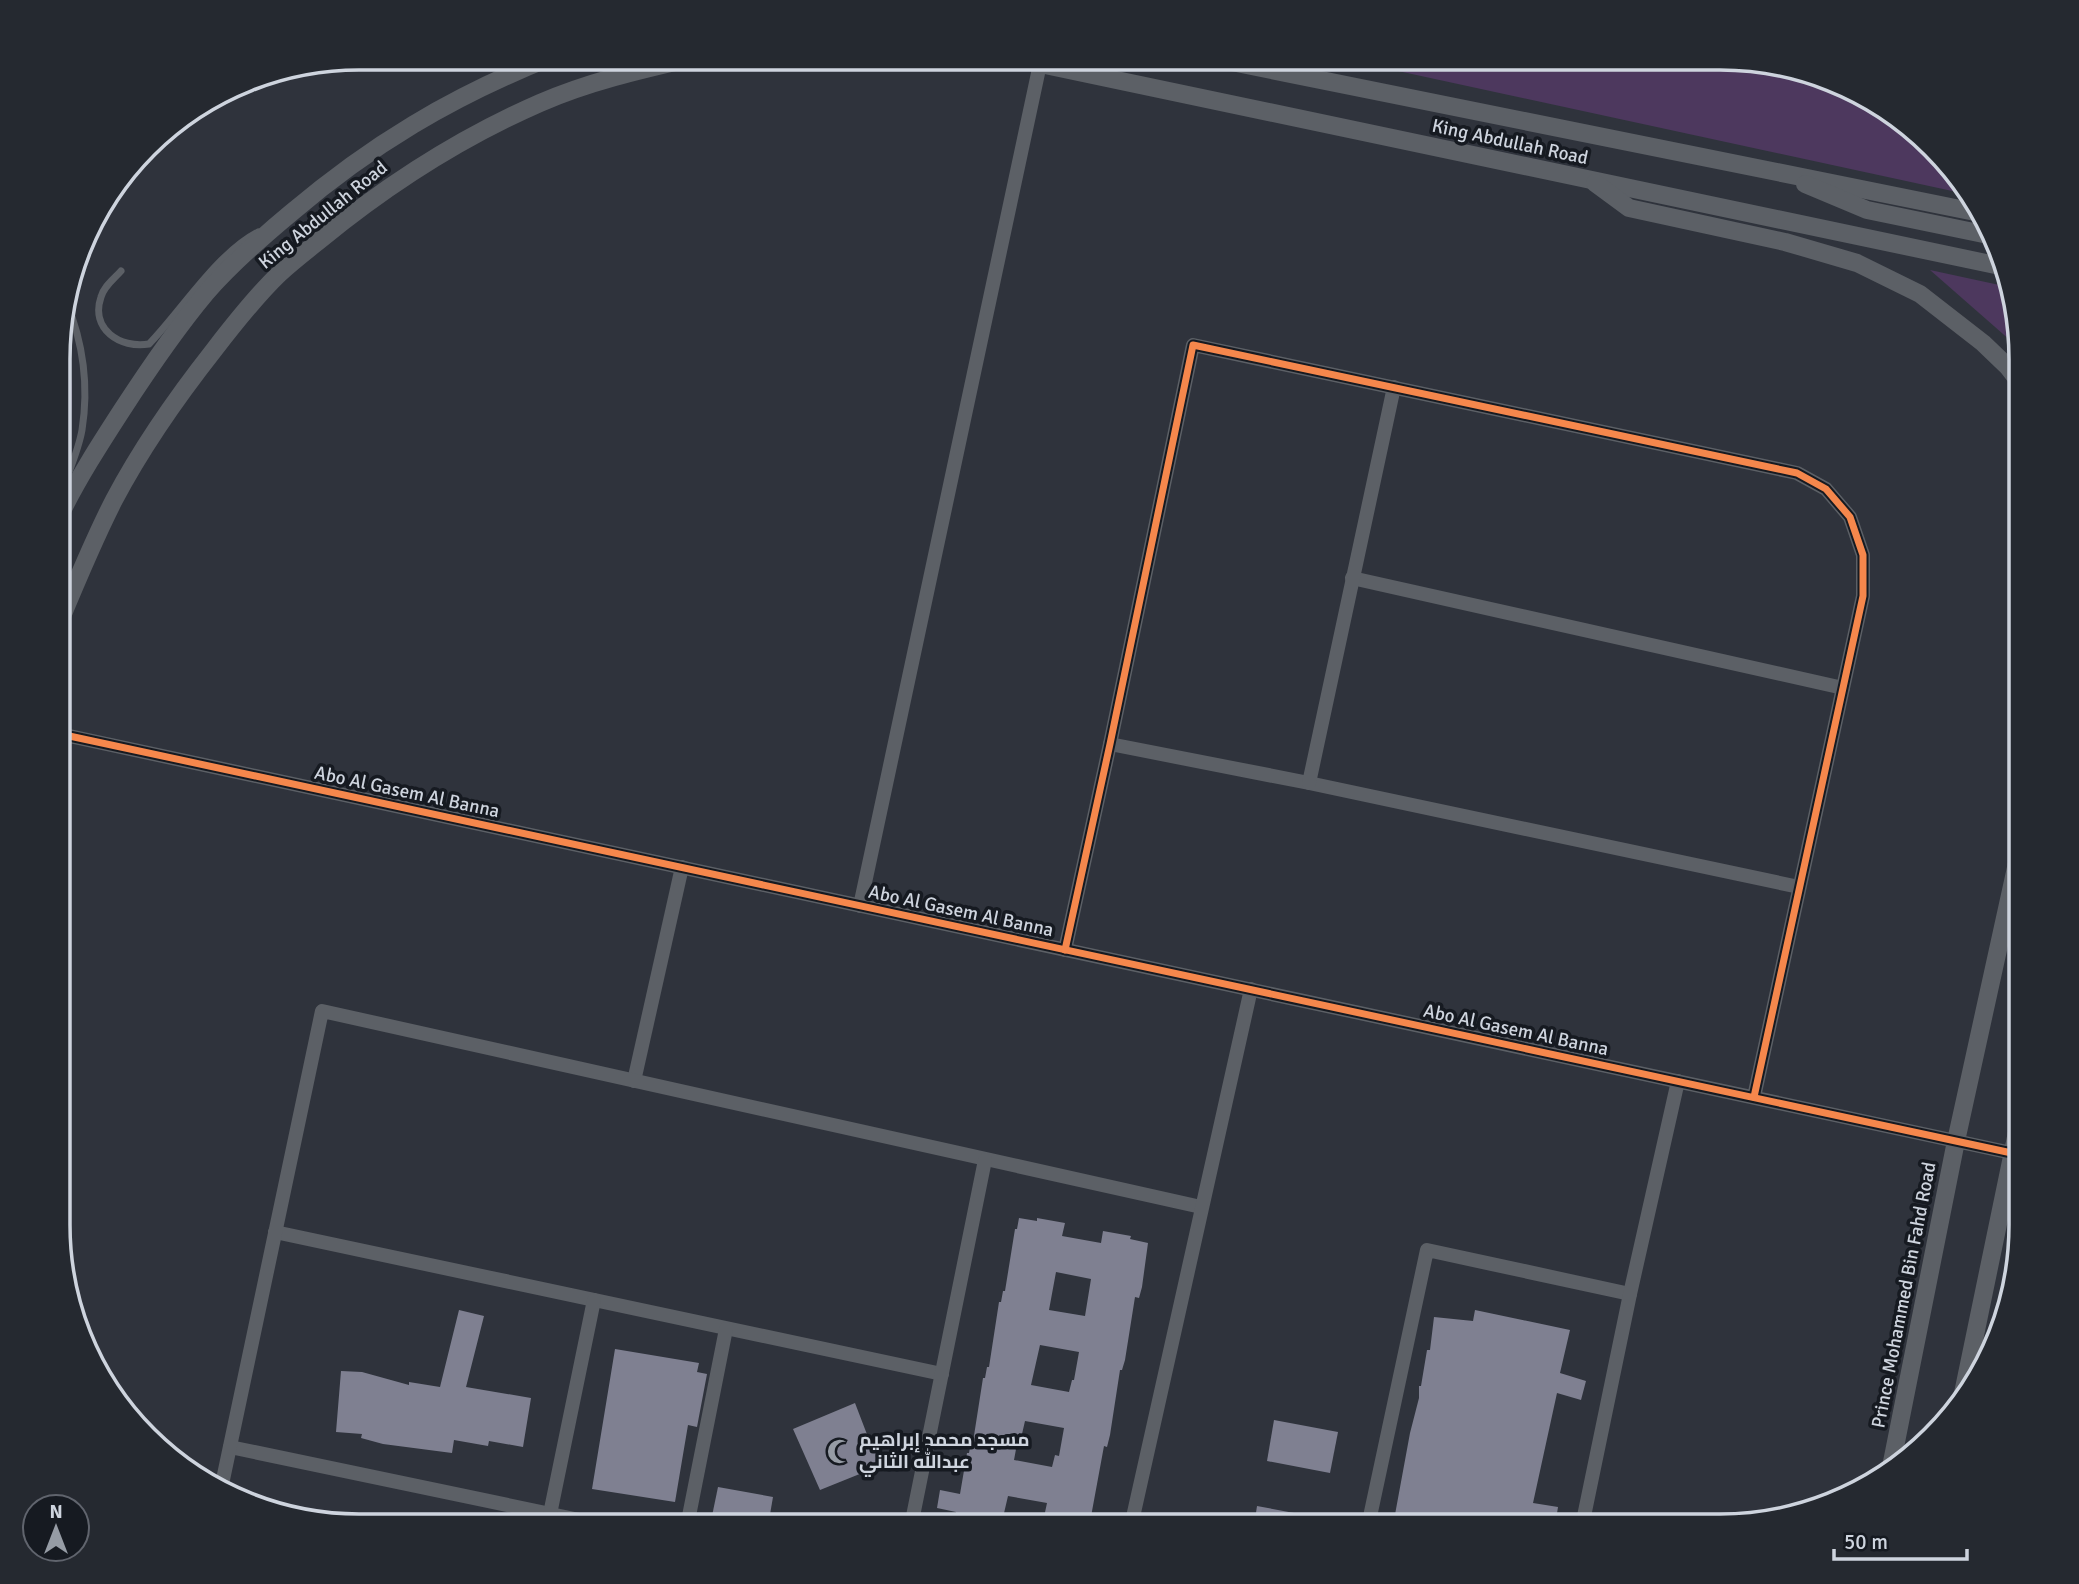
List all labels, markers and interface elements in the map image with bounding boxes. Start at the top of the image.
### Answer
street label: King Abdullah Road [1430,114,1590,170]
street label: King Abdullah Road [254,156,392,274]
street label: Abo Al Gasem Al Banna [312,761,502,823]
street label: Abo Al Gasem Al Banna [866,880,1056,942]
street label: Abo Al Gasem Al Banna [1421,999,1611,1061]
street label: Prince Mohammed Bin Fahd Road [1866,1160,1942,1430]
place label: مسجد محمد إبراهيم عبدالله الثاني [859,1428,1030,1477]
mosque icon: مسجد محمد إبراهيم عبدالله الثاني [825,1437,853,1465]
north arrow [21,1493,91,1563]
text: N [49,1500,63,1524]
scale bar [1834,1518,1967,1562]
text: 50 m [1844,1529,1888,1555]

